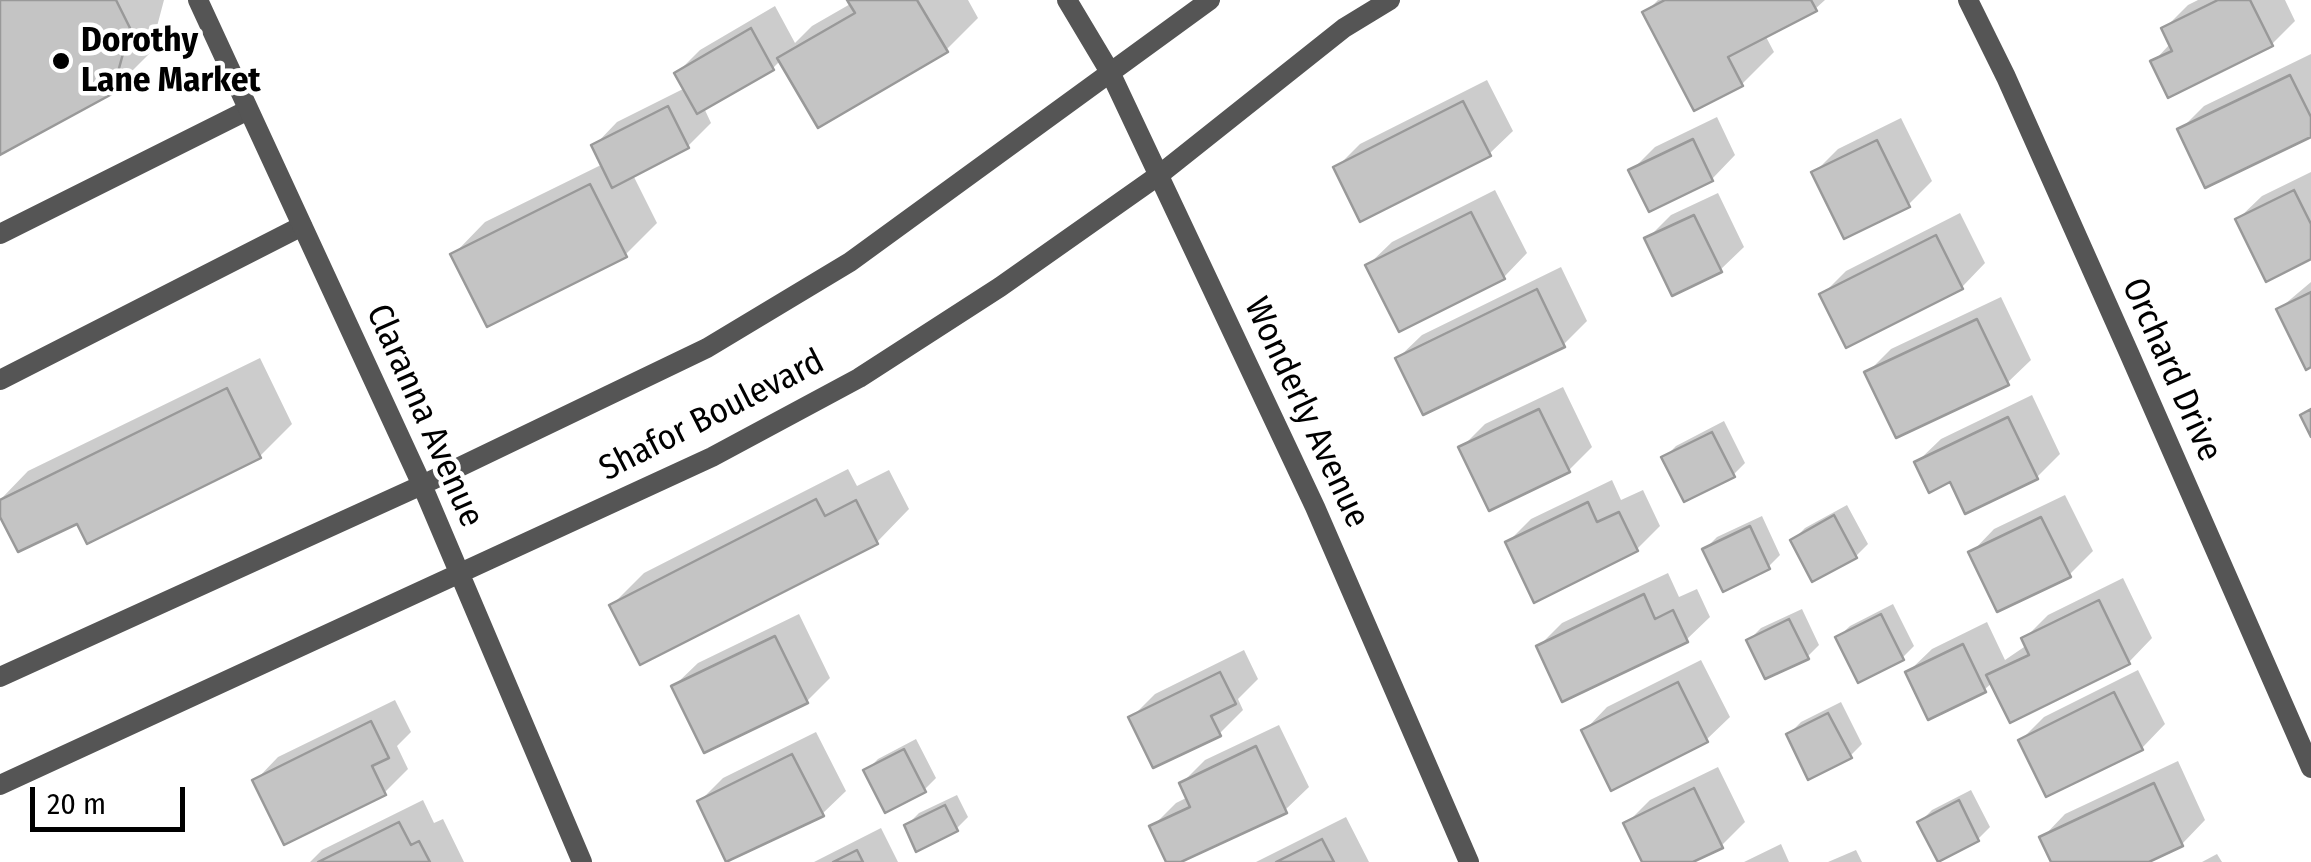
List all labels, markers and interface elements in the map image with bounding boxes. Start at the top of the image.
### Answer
place label: Dorothy Lane Market [81,20,261,102]
marker: Dorothy Lane Market [50,50,72,72]
street label: Orchard Drive [2112,272,2230,468]
street label: Wonderly Avenue [1234,291,1378,535]
street label: Claranna Avenue [356,298,492,534]
street label: Shafor Boulevard [593,341,831,491]
scale bar [35,767,190,829]
text: 20 m [47,786,106,822]

